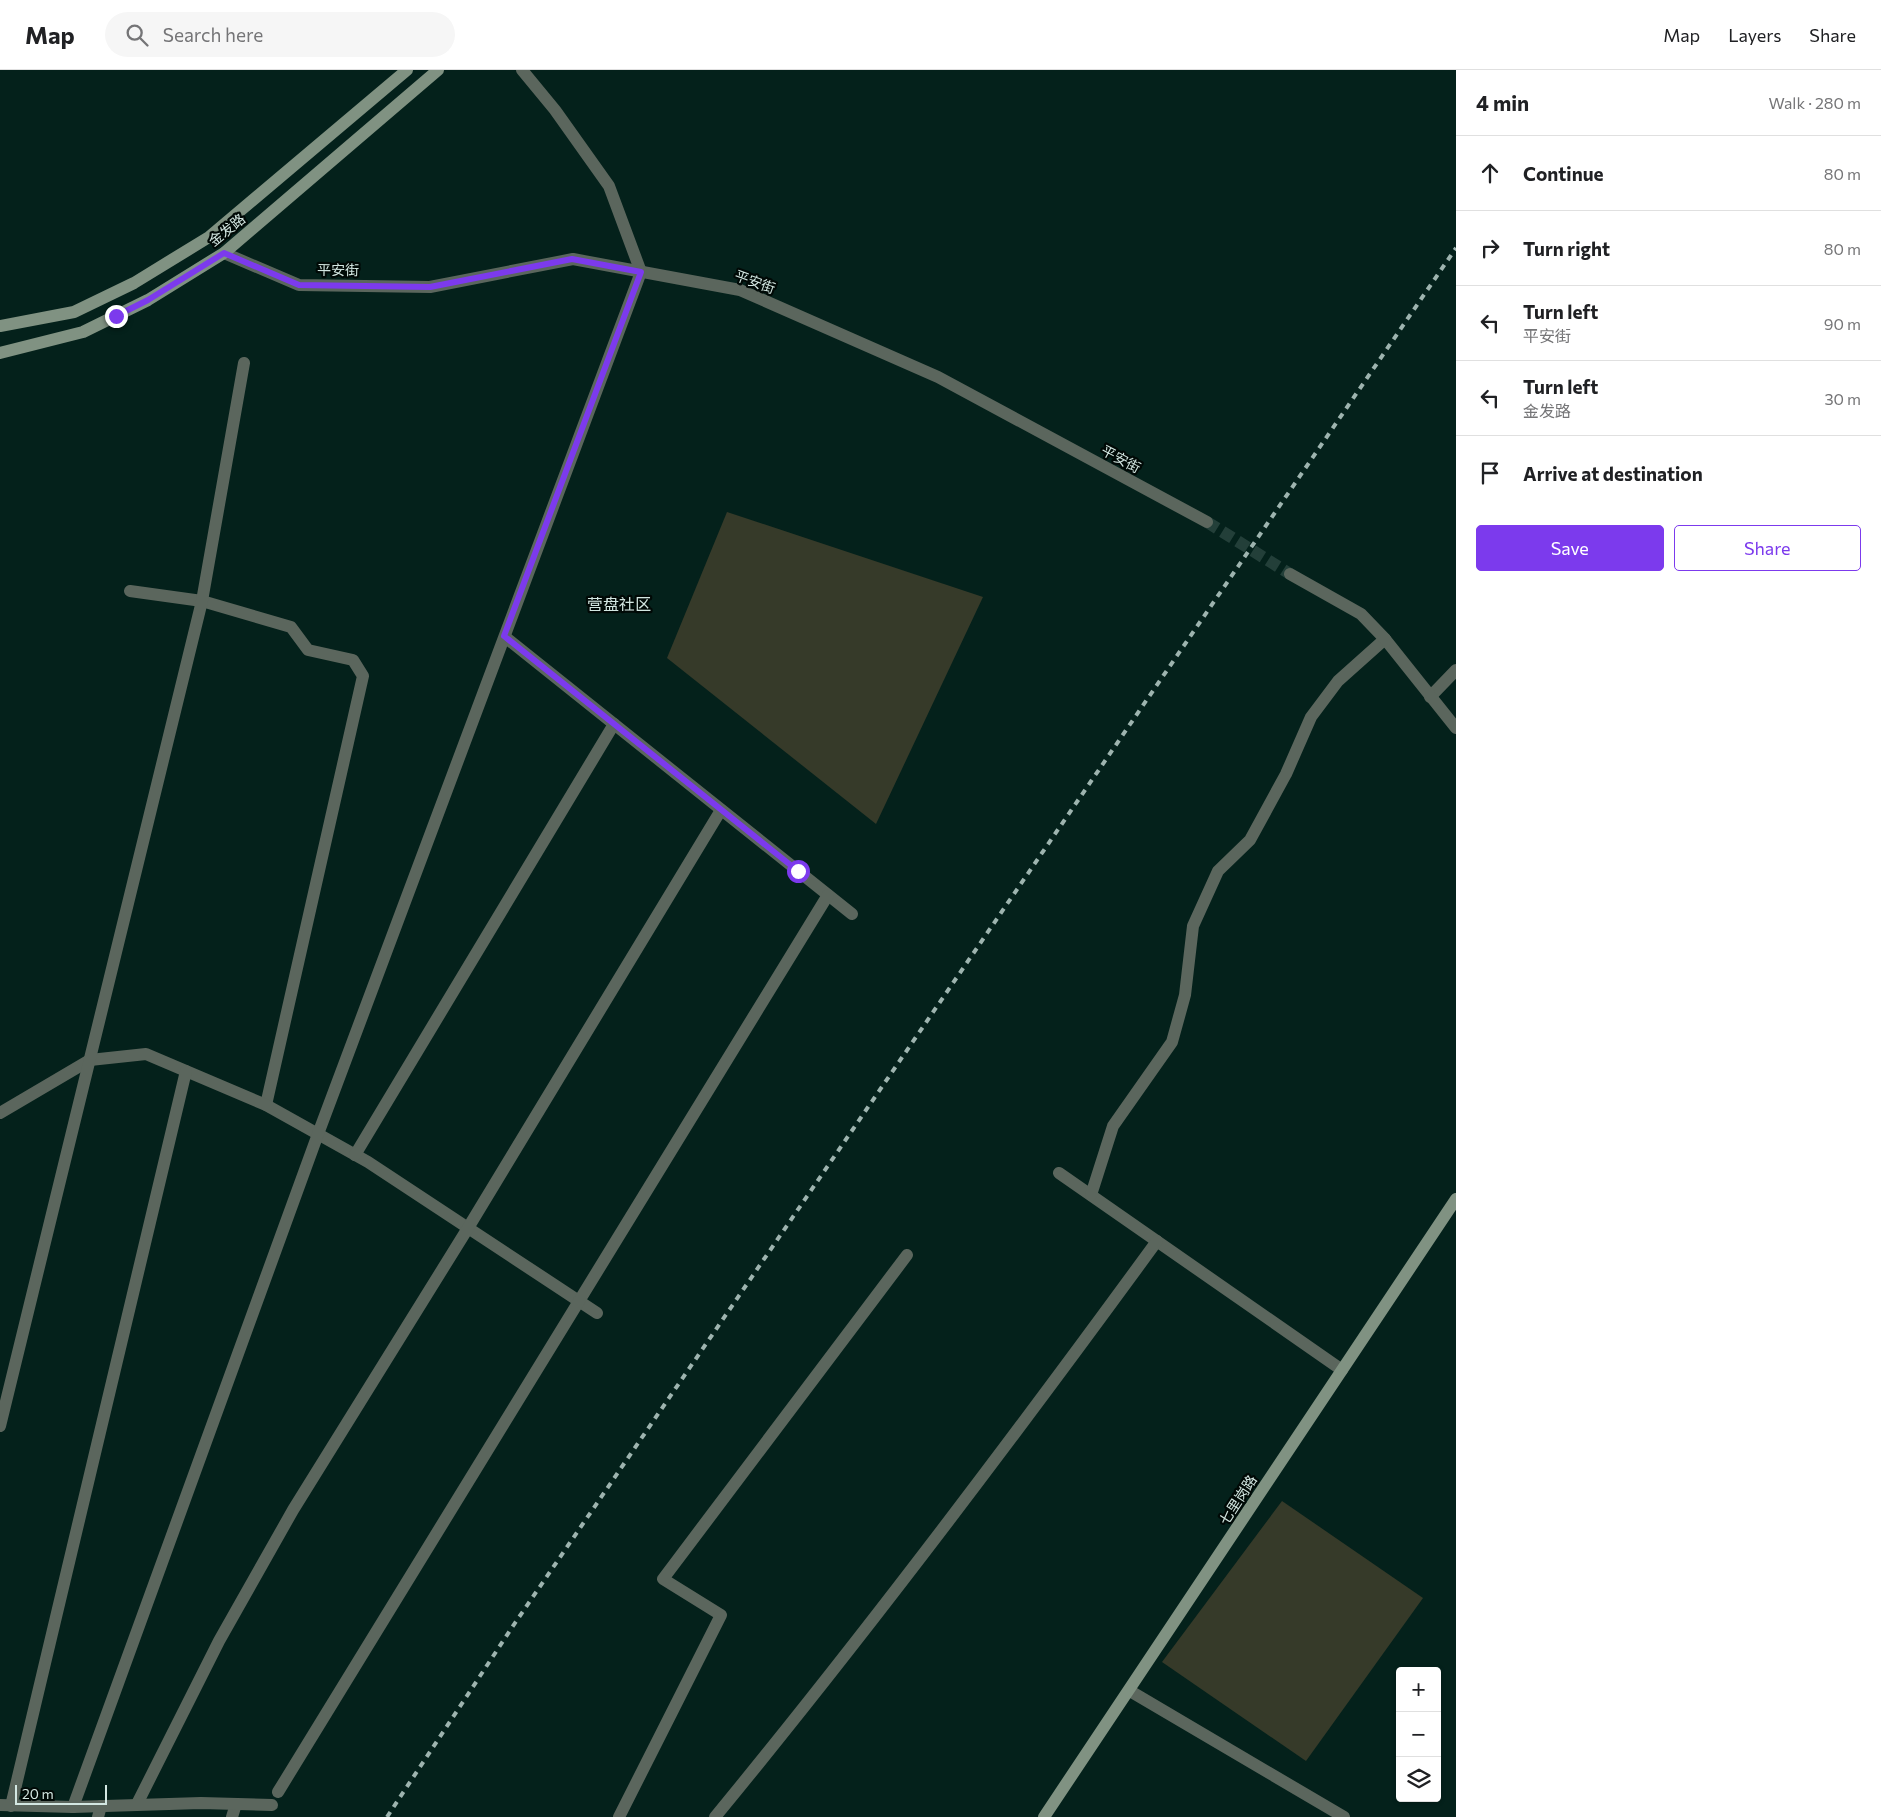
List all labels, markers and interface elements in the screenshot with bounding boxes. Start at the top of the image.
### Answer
search box [105,12,455,57]
text: Map [25,20,75,49]
icon: search [123,21,151,49]
text: Search here [163,23,263,46]
text: Map [1663,24,1700,46]
text: Layers [1728,24,1781,46]
text: Share [1809,24,1856,46]
text: 4 min [1476,90,1529,115]
text: Walk · 280 m [1769,93,1861,112]
icon: ahead [1476,159,1504,187]
text: Continue [1523,162,1603,185]
text: 80 m [1824,164,1861,183]
street label: 金发路 [205,210,248,249]
icon: right [1476,234,1504,262]
text: Turn right [1523,237,1610,260]
text: 80 m [1824,239,1861,258]
street label: 平安街 [317,261,359,278]
street label: 平安街 [733,266,778,297]
text: Turn left [1523,300,1598,323]
route end [105,305,128,328]
icon: left [1476,309,1504,337]
text: 90 m [1824,314,1861,333]
text: 平安街 [1523,326,1571,345]
text: Turn left [1523,375,1598,398]
icon: left [1476,384,1504,412]
text: 30 m [1824,389,1861,408]
text: 金发路 [1523,401,1571,420]
street label: 平安街 [1099,441,1144,476]
icon: arrive [1476,459,1504,487]
text: Arrive at destination [1523,462,1703,485]
button: Save [1476,525,1664,571]
button: Share [1674,525,1861,571]
district label: 营盘社区 [587,594,651,613]
route start [787,860,810,883]
street label: 七里岗路 [1215,1472,1260,1528]
map controls [1396,1667,1441,1802]
button: + [1396,1667,1441,1712]
button: − [1396,1712,1441,1757]
button: layers [1396,1757,1441,1802]
scale bar [15,1782,108,1805]
text: 20 m [22,1785,54,1802]

